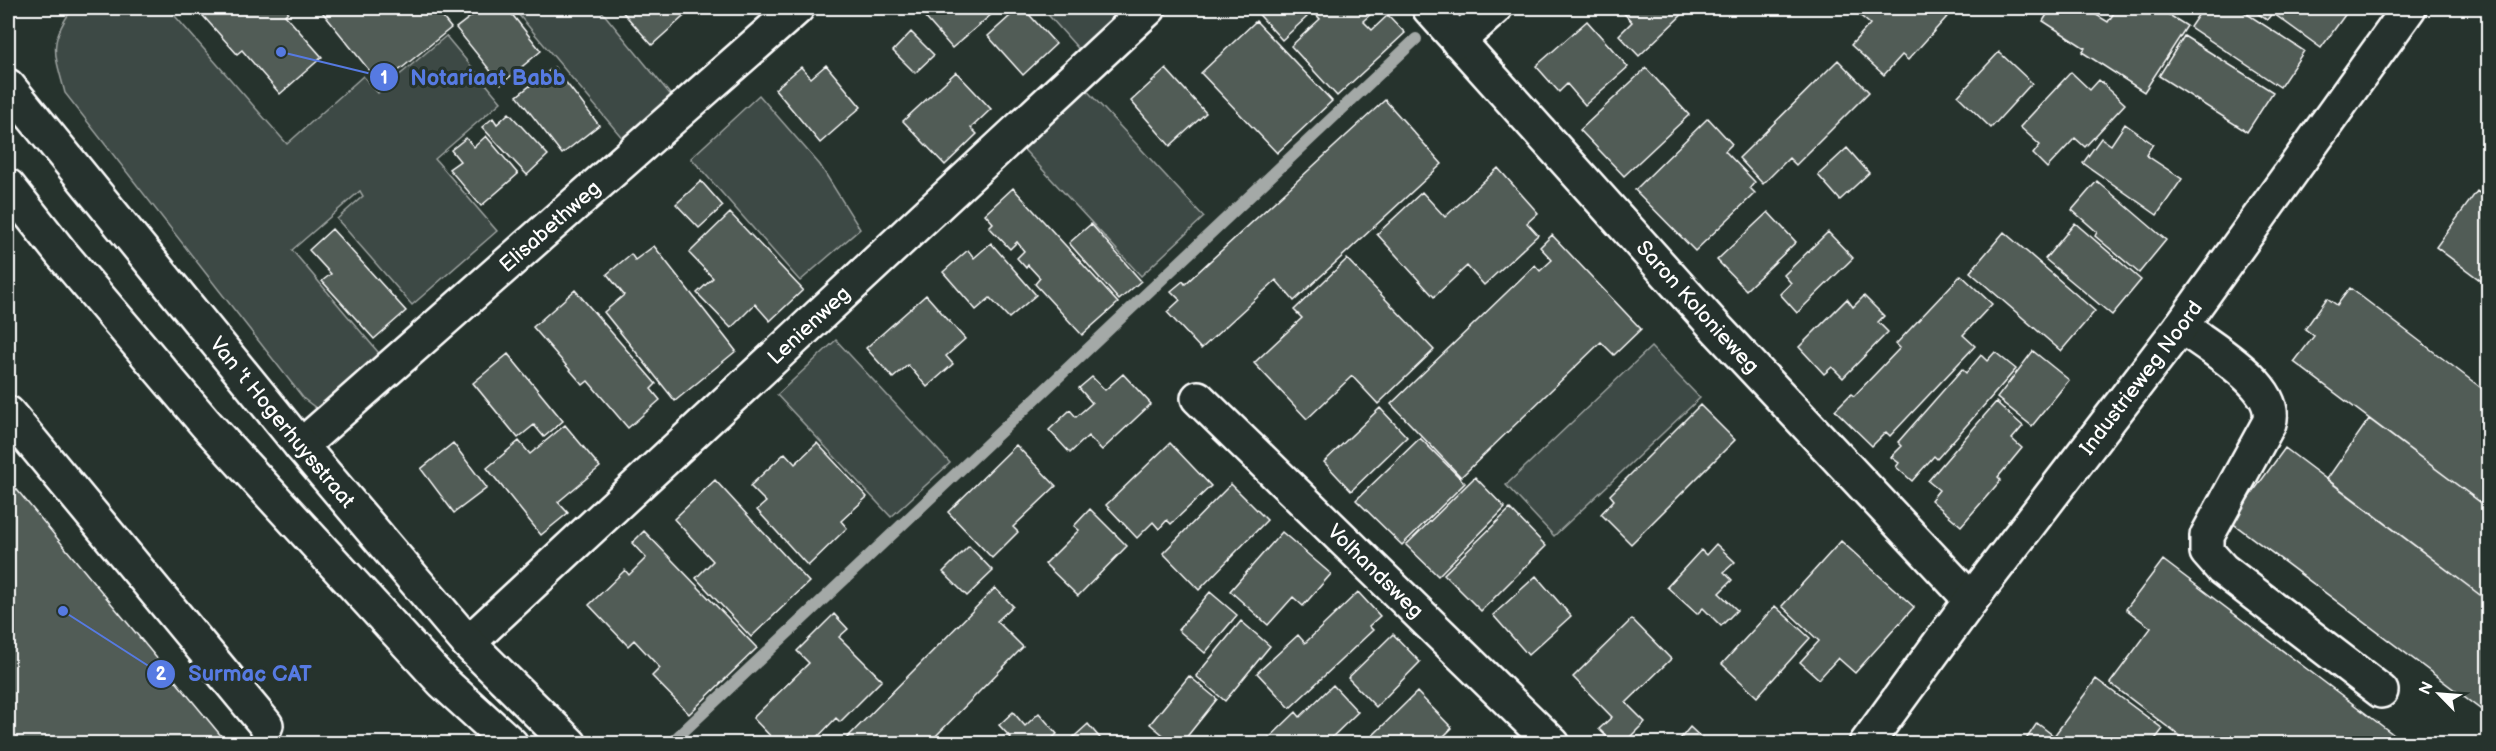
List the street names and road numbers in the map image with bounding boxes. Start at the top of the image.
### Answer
street label: Elisabethweg [495,175,606,278]
street label: Saron Kolonieweg [1631,236,1764,379]
street label: Lenienweg [763,281,855,370]
street label: Industrieweg Noord [2075,296,2208,460]
street label: Van 't Hogerhuysstraat [204,332,360,514]
street label: Volhandsweg [1322,519,1428,624]

